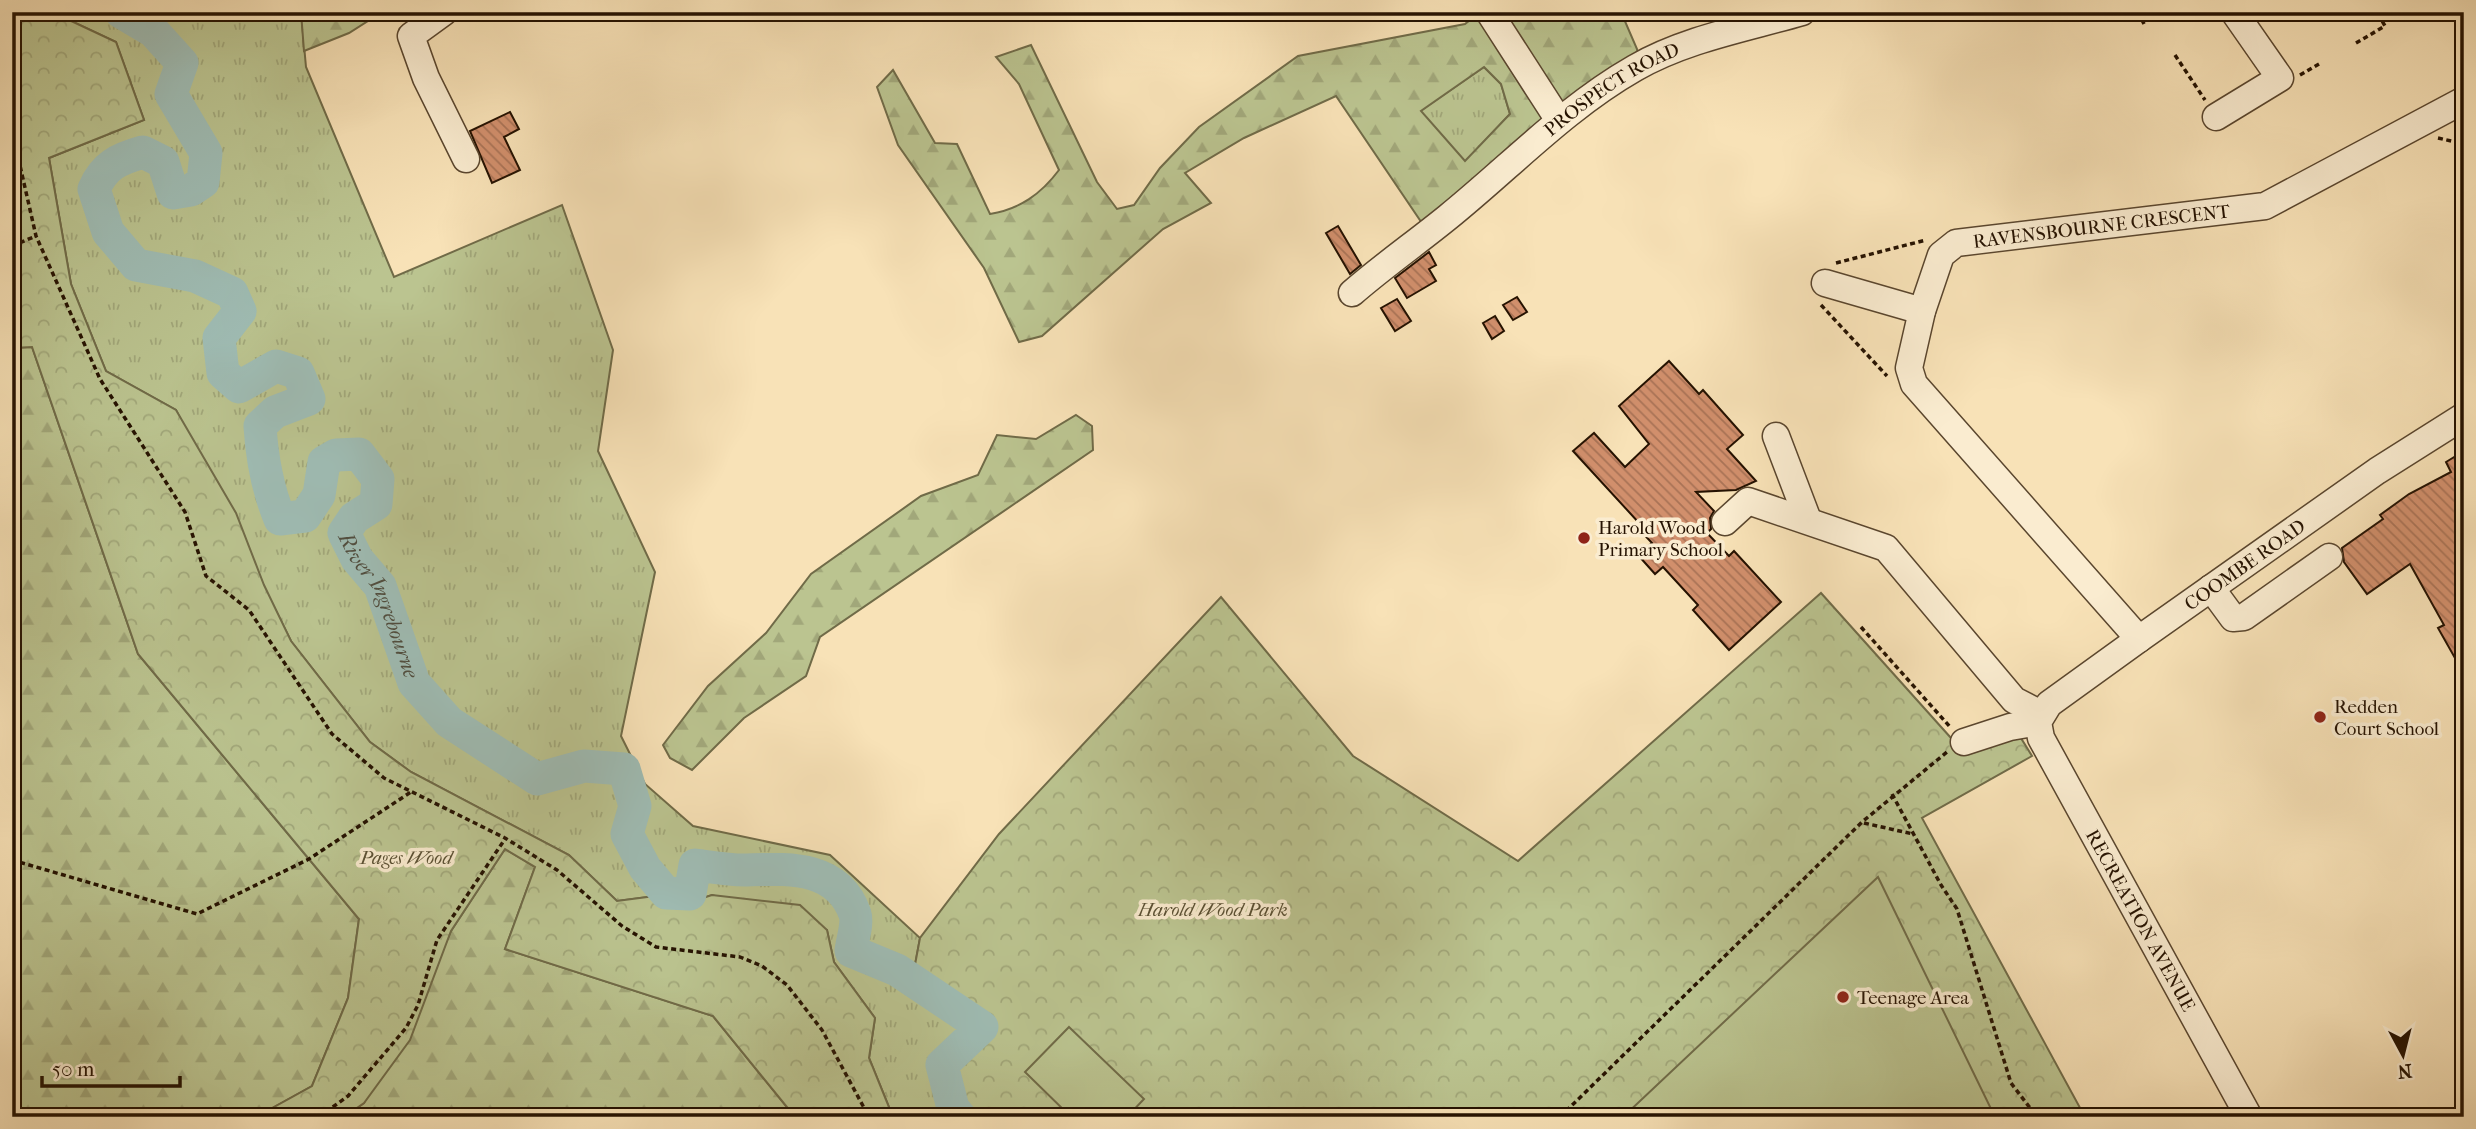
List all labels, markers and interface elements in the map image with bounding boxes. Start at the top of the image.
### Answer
street label: PROSPECT ROAD [1540,39,1682,141]
street label: RAVENSBOURNE CRESCENT [1972,200,2231,253]
street label: COOMBE ROAD [2181,515,2310,615]
place label: Harold Wood Primary School [1598,517,1723,561]
water label: River Ingrebourne [333,527,423,682]
marker: Harold Wood Primary School [1576,530,1592,546]
place label: Redden Court School [2334,696,2439,740]
marker: Redden Court School [2312,709,2328,725]
street label: RECREATION AVENUE [2081,826,2200,1016]
park label: Pages Wood [359,847,454,869]
park label: Harold Wood Park [1137,899,1288,921]
place label: Teenage Area [1857,987,1969,1009]
marker: Teenage Area [1835,989,1851,1005]
north arrow [2368,1020,2438,1090]
scale bar [42,1045,180,1089]
text: 50 m [52,1057,95,1081]
text: N [2396,1059,2413,1083]

